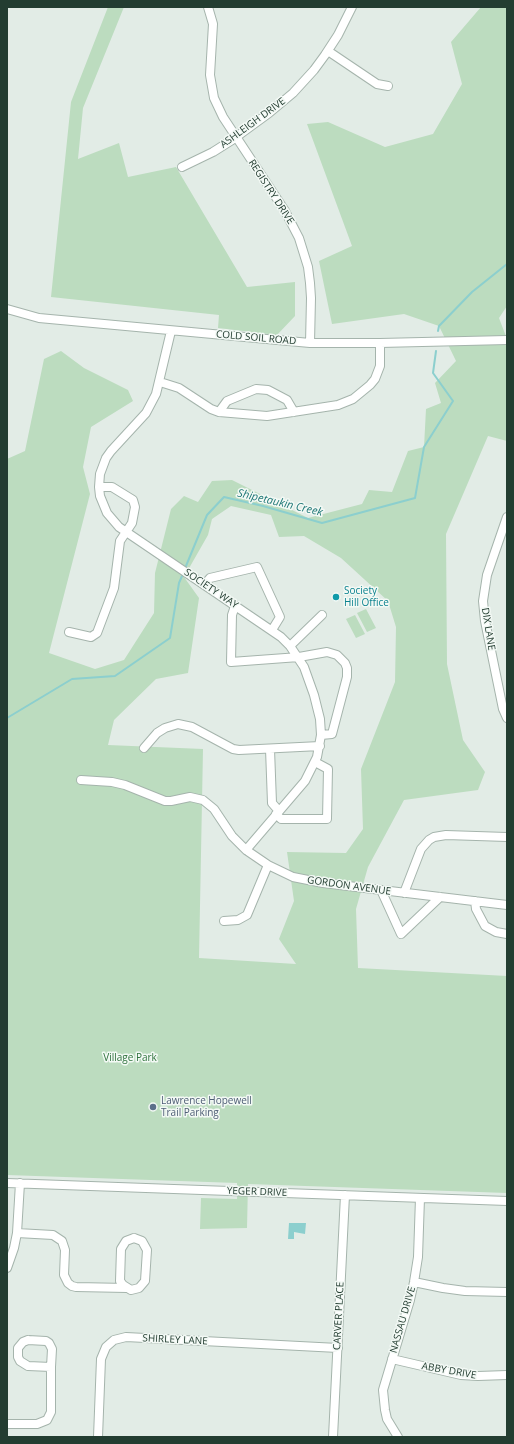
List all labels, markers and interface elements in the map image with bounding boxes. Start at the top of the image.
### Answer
street label: ASHLEIGH DRIVE [218,95,288,151]
street label: REGISTRY DRIVE [246,157,296,227]
street label: COLD SOIL ROAD [215,329,297,347]
water label: Shipetaukin Creek [236,487,324,519]
street label: SOCIETY WAY [182,566,240,612]
place label: Society Hill Office [344,585,389,608]
marker: Society Hill Office [331,592,341,602]
street label: DIX LANE [479,607,497,651]
street label: GORDON AVENUE [306,874,392,898]
park label: Village Park [103,1052,157,1064]
place label: Lawrence Hopewell Trail Parking [161,1095,252,1118]
marker: Lawrence Hopewell Trail Parking [148,1102,158,1112]
street label: YEGER DRIVE [227,1185,287,1199]
street label: CARVER PLACE [331,1281,347,1351]
street label: NASSAU DRIVE [388,1285,418,1355]
street label: SHIRLEY LANE [142,1332,208,1348]
street label: ABBY DRIVE [421,1360,477,1382]

